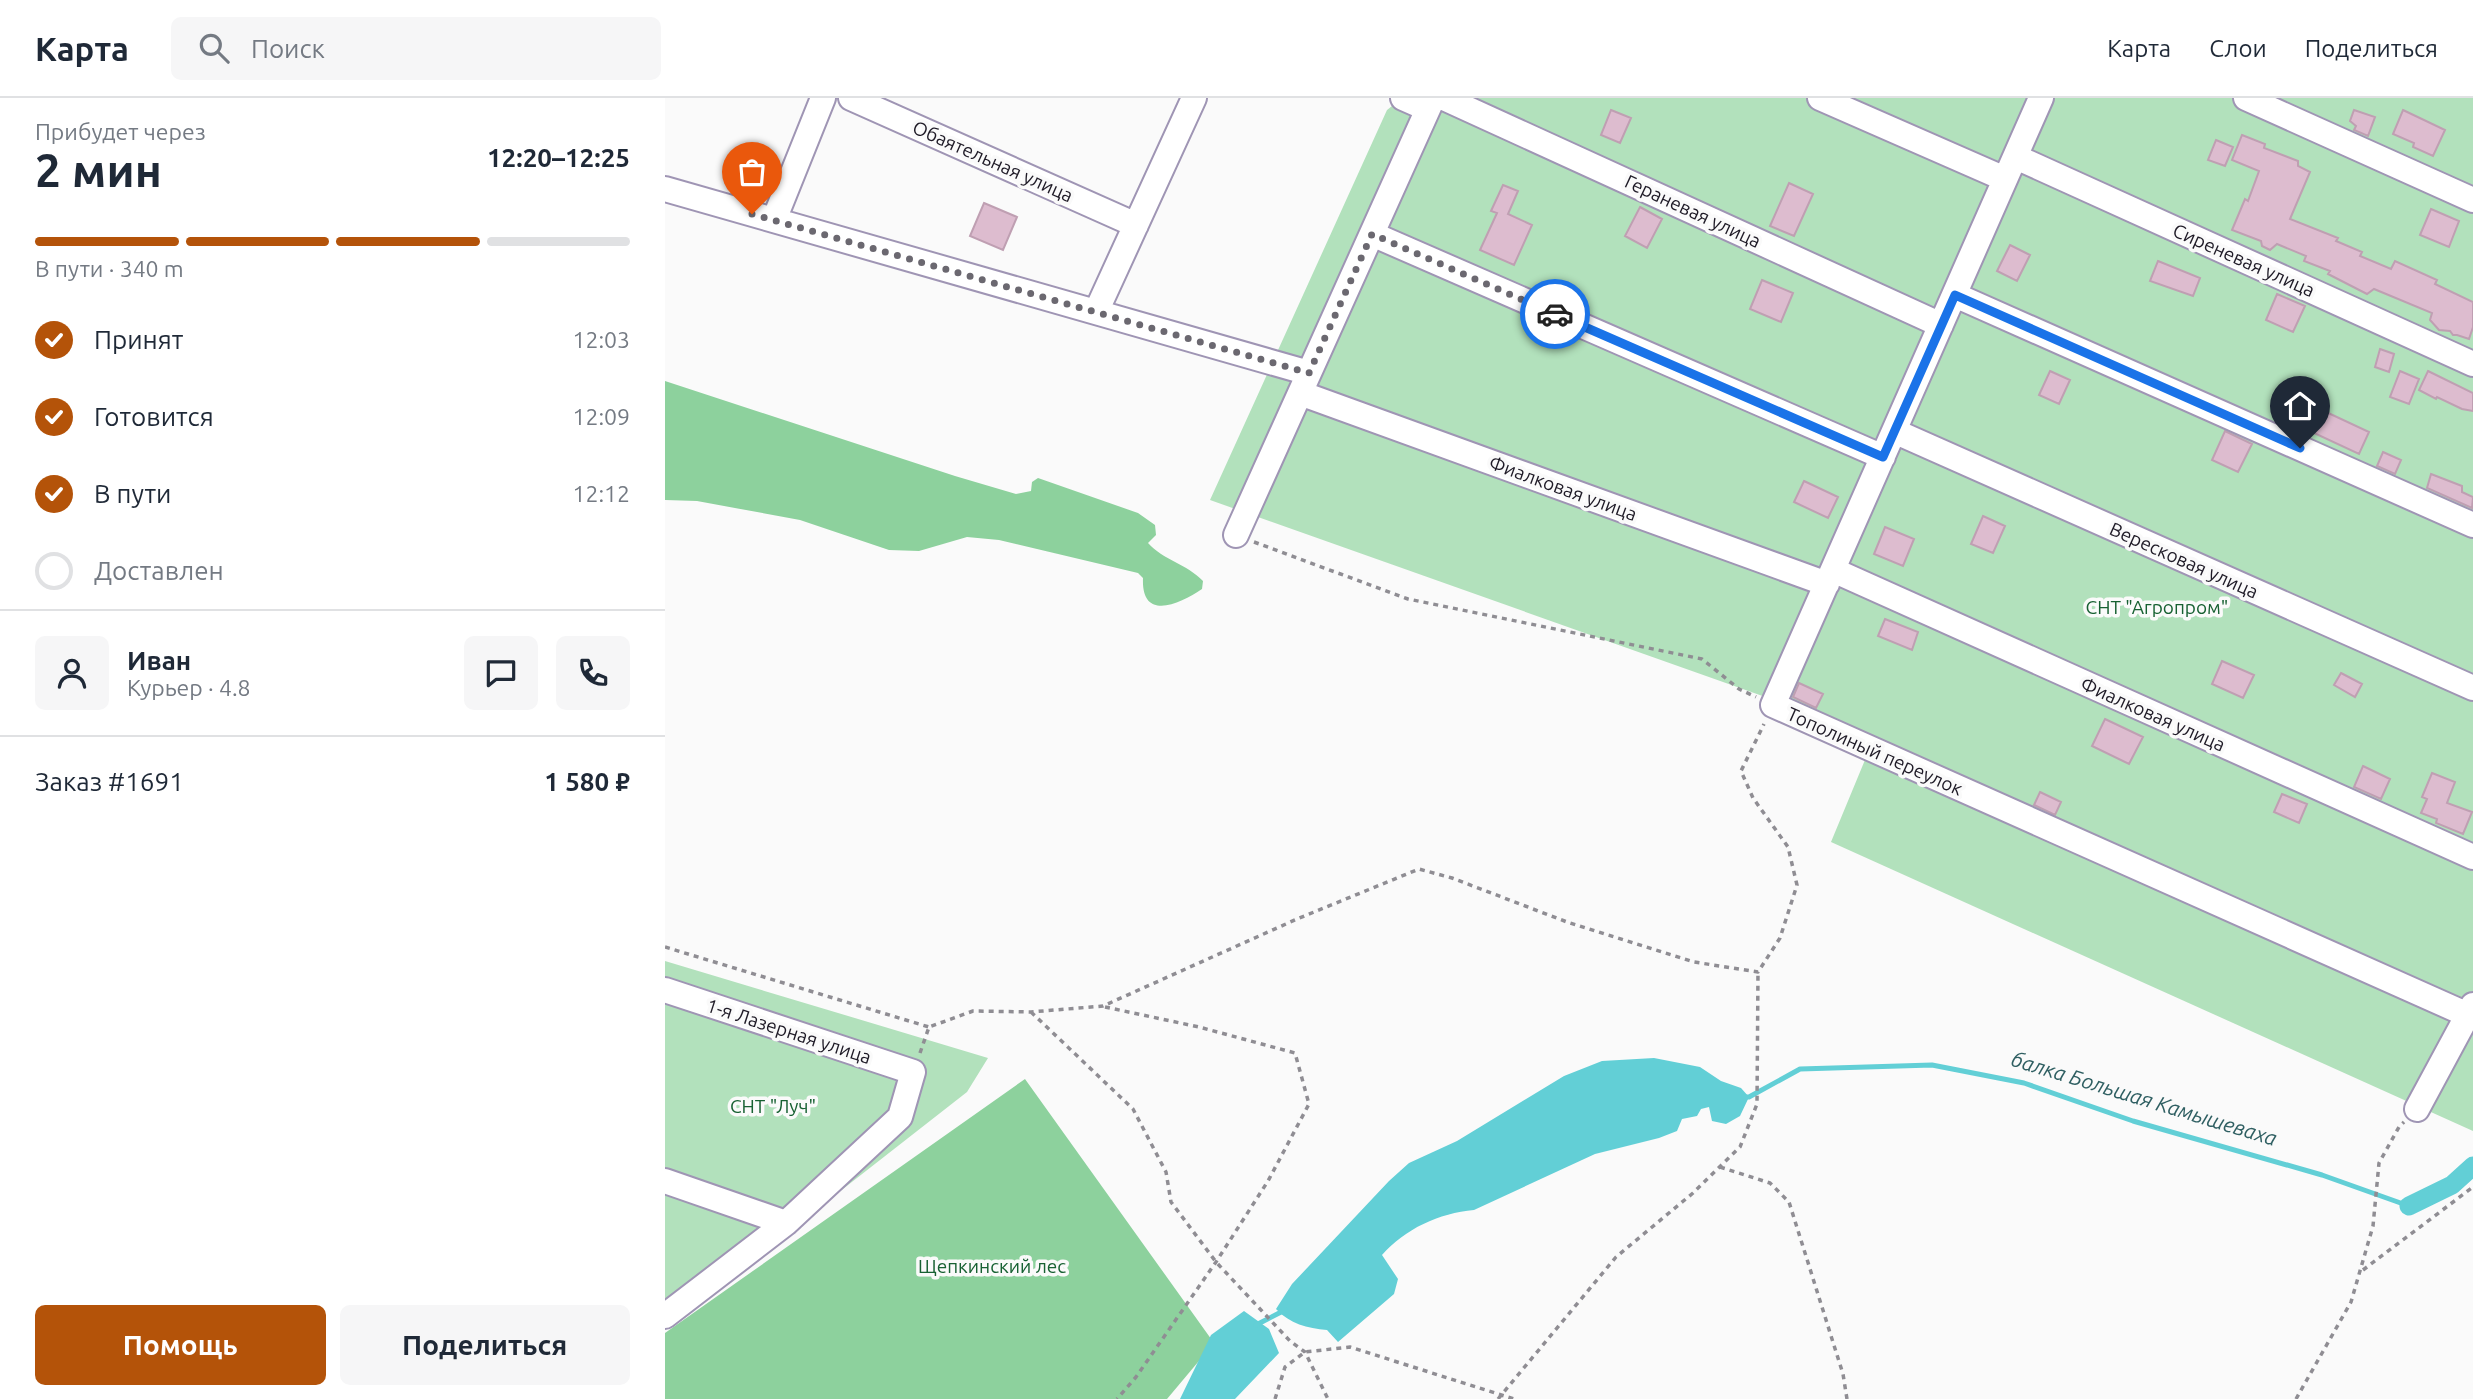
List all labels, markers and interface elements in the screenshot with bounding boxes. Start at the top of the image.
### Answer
search box [171,17,661,80]
icon: search [195,29,233,67]
text: Карта [35,30,129,67]
text: Поиск [251,34,325,63]
text: Карта [2107,35,2171,62]
text: Слои [2209,35,2267,62]
text: Поделиться [2305,35,2438,62]
street label: Обаятельная улица [909,116,1077,206]
text: Прибудет через [35,119,206,144]
pin [722,142,782,214]
text: 12:20–12:25 [487,143,630,172]
text: 2 мин [35,144,162,196]
icon: bag [733,153,771,191]
street label: Гераневая улица [1622,170,1764,252]
street label: Сиреневая улица [2170,219,2318,301]
text: В пути · 340 m [35,256,184,281]
courier [1520,279,1590,349]
icon: car [1536,295,1574,333]
icon: check [35,321,73,359]
text: Принят [94,325,183,354]
text: 12:03 [572,327,630,352]
pin [2270,376,2330,448]
icon: home [2281,387,2319,425]
icon: check [35,398,73,436]
text: Готовится [94,402,214,431]
text: 12:09 [572,404,630,429]
street label: Фиалковая улица [1486,451,1640,525]
icon: check [35,475,73,513]
text: В пути [94,479,171,508]
text: 12:12 [572,481,630,506]
street label: Вересковая улица [2106,517,2262,603]
text: Доставлен [94,556,224,585]
park label: СНТ "Агропром" [2086,596,2228,618]
button: person [35,636,109,710]
button: chat [464,636,538,710]
button: phone [556,636,630,710]
text: Иван [127,646,191,675]
street label: Фиалковая улица [2077,672,2229,756]
text: Курьер · 4.8 [127,675,251,700]
street label: Тополиный переулок [1784,702,1966,800]
text: Заказ #1691 [35,767,184,796]
text: 1 580 ₽ [544,767,630,796]
street label: 1-я Лазерная улица [704,994,874,1068]
water label: балка Большая Камышеваха [2009,1046,2280,1150]
park label: СНТ "Луч" [730,1095,816,1117]
park label: Щепкинский лес [918,1255,1066,1277]
button: Помощь [35,1305,326,1385]
button: Поделиться [340,1305,630,1385]

